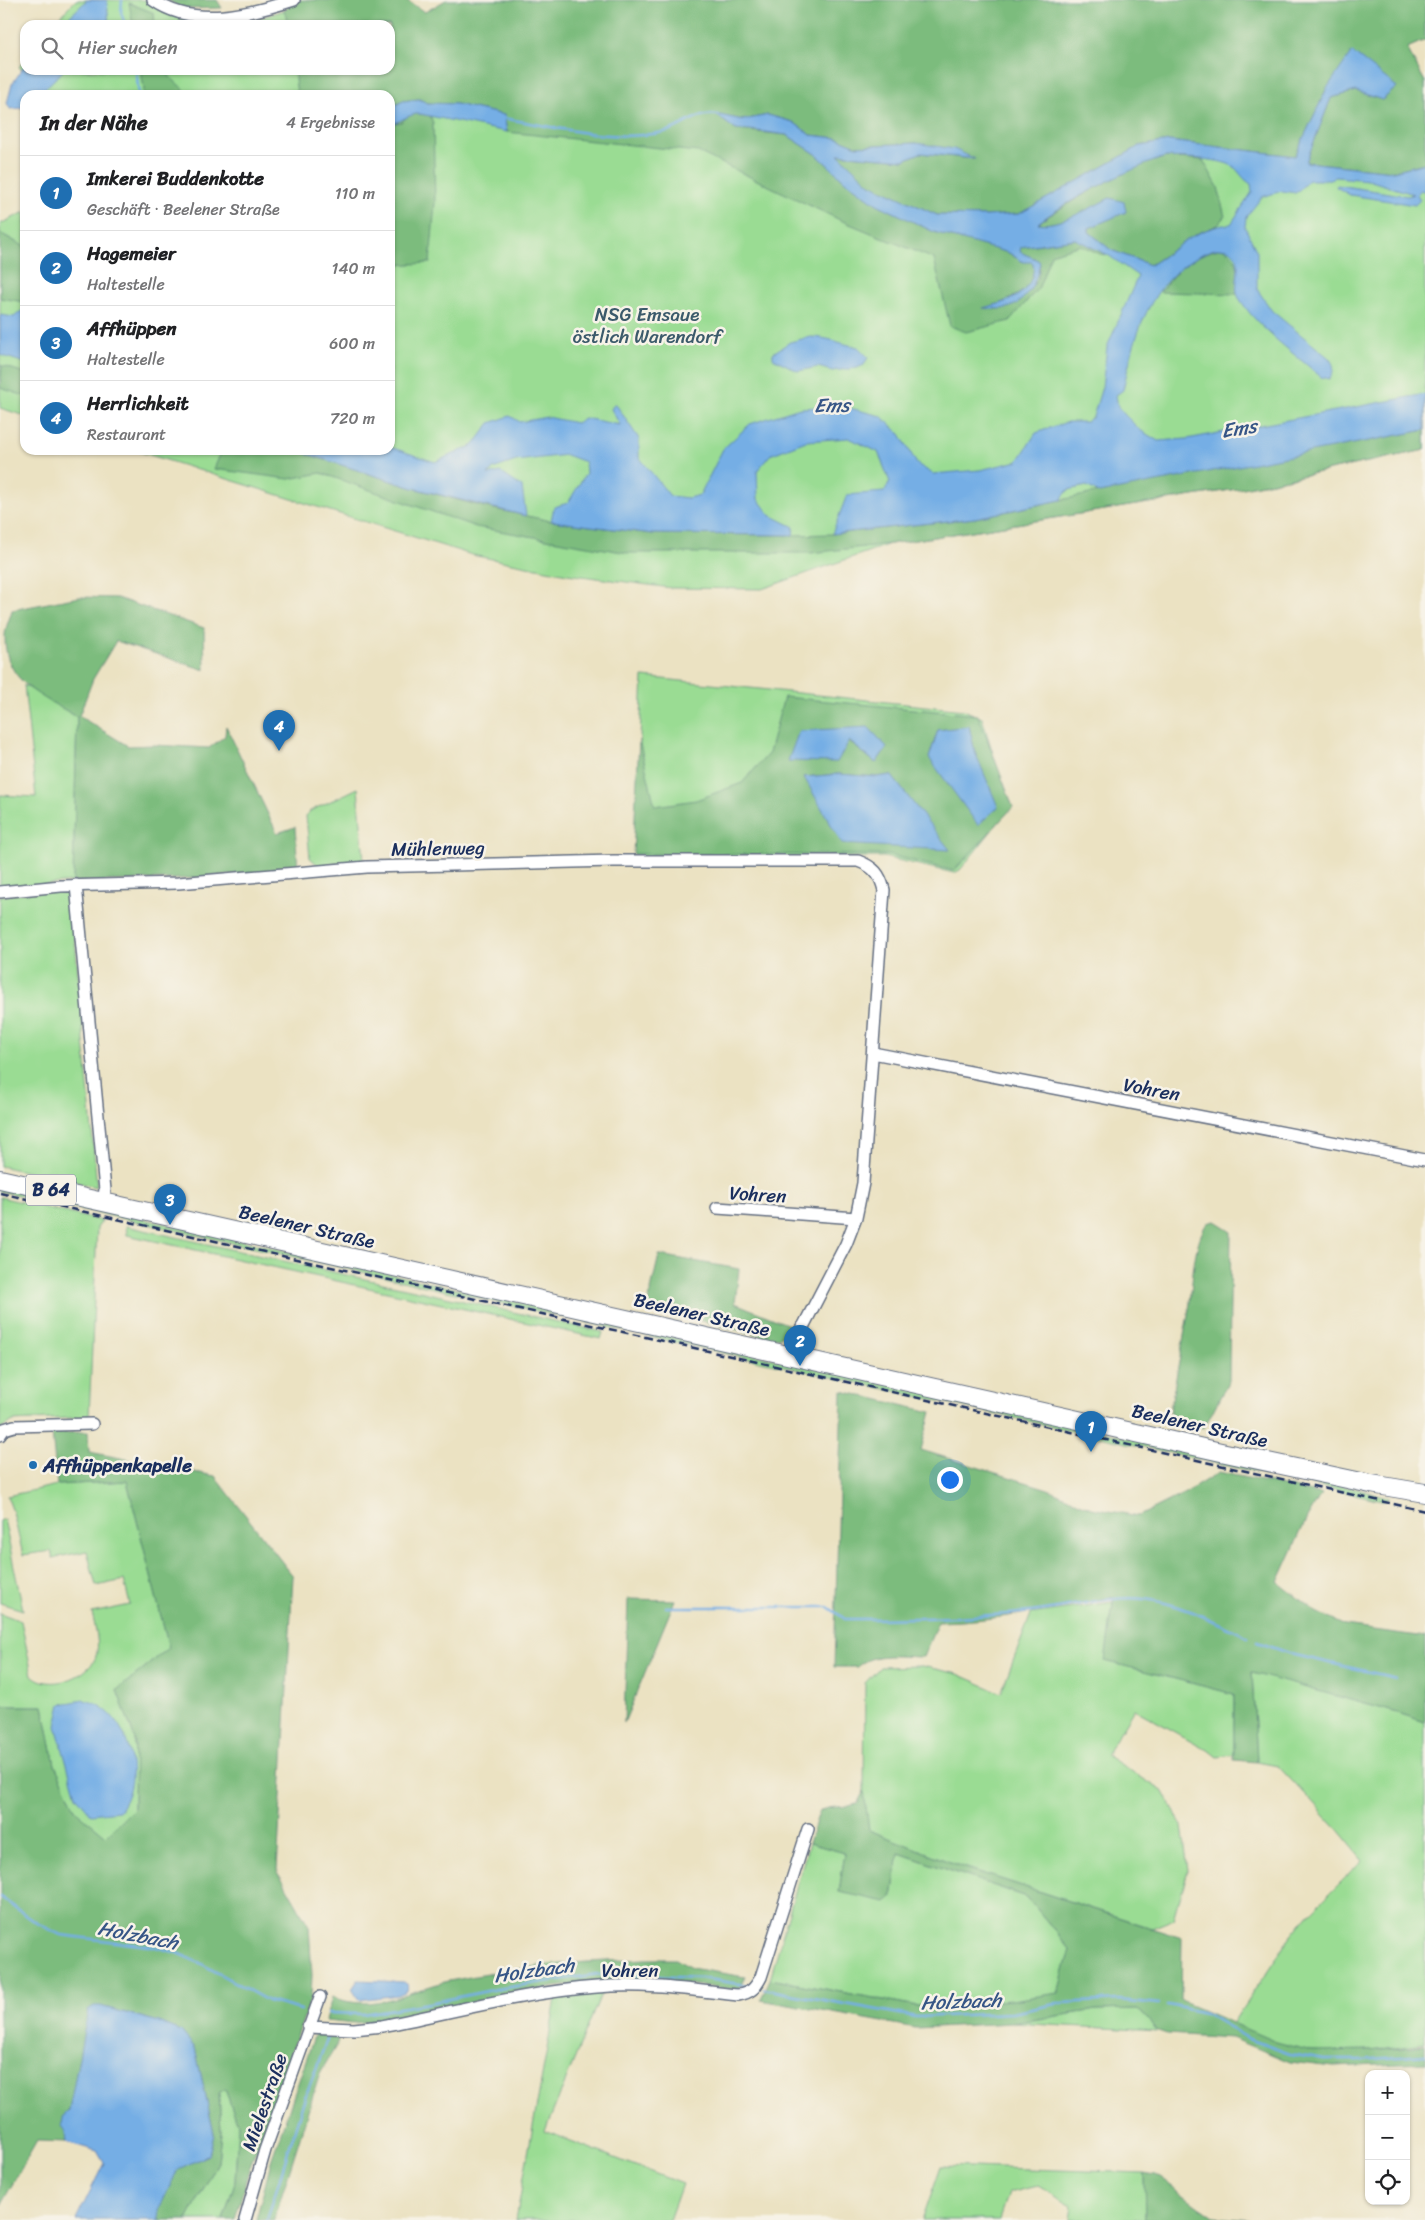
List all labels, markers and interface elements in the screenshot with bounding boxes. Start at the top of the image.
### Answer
search box [20,20,395,75]
text: Hier suchen [78,31,178,64]
icon: search [38,34,66,62]
text: In der Nähe [40,104,148,142]
text: 4 Ergebnisse [286,108,375,137]
text: Imkerei Buddenkotte [87,162,264,195]
text: 1 [53,179,59,208]
text: 110 m [335,179,375,208]
text: Geschäft · Beelener Straße [87,195,280,224]
text: Hagemeier [87,237,176,270]
text: 2 [51,254,61,283]
text: 140 m [332,254,375,283]
text: Haltestelle [87,270,165,299]
park label: NSG Emsaue östlich Warendorf [573,298,724,353]
text: Affhüppen [87,312,177,345]
text: 3 [52,329,60,358]
text: 600 m [329,329,375,358]
text: Haltestelle [87,345,165,374]
text: Herrlichkeit [87,387,189,420]
water label: Ems [814,388,853,423]
text: 4 [51,404,61,433]
text: 720 m [330,404,375,433]
water label: Ems [1219,408,1262,449]
text: Restaurant [87,420,166,449]
pin: 4 [263,710,295,751]
street label: Mühlenweg [391,831,486,866]
street label: Vohren [1121,1068,1183,1111]
road number: B 64 [26,1174,76,1206]
street label: Vohren [728,1176,788,1213]
pin: 3 [154,1184,186,1225]
street label: Beelener Straße [236,1195,378,1258]
street label: Beelener Straße [631,1283,773,1346]
pin: 2 [784,1325,816,1366]
street label: Beelener Straße [1129,1394,1271,1457]
pin: 1 [1075,1411,1107,1452]
place label: Affhüppenkapelle [42,1449,192,1482]
marker: Affhüppenkapelle [27,1459,39,1471]
your location [937,1467,963,1493]
water label: Holzbach [95,1911,183,1961]
water label: Holzbach [492,1947,579,1993]
street label: Vohren [601,1954,659,1987]
water label: Holzbach [920,1983,1004,2020]
street label: Mielestraße [232,2049,297,2156]
map controls [1365,2070,1410,2205]
button: + [1365,2070,1410,2115]
button: − [1365,2115,1410,2160]
button: locate [1365,2160,1410,2205]

